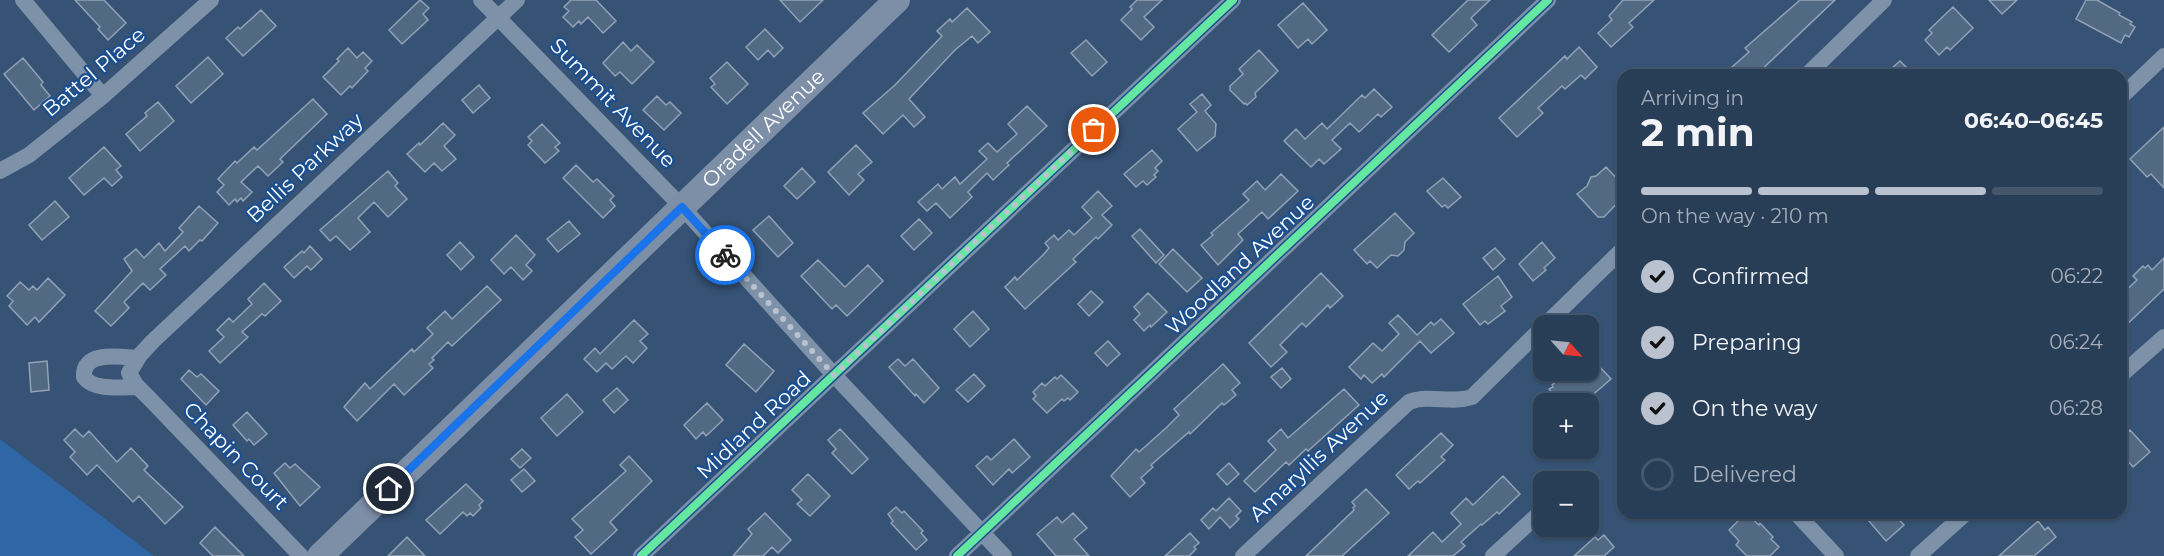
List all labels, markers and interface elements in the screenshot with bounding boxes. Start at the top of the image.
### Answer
street label: Battel Place [37,22,150,122]
street label: Summit Avenue [545,33,682,173]
street label: Oradell Avenue [697,63,830,193]
text: Arriving in [1641,86,1744,110]
pin [1068,104,1119,155]
street label: Bellis Parkway [241,107,368,228]
text: 06:40–06:45 [1964,107,2103,134]
text: 2 min [1641,108,1755,156]
icon: bag [1077,113,1110,146]
street label: Woodland Avenue [1160,189,1319,340]
text: On the way · 210 m [1641,204,1829,228]
courier [695,225,755,285]
icon: bike [709,239,742,272]
icon: check [1641,260,1674,293]
text: Confirmed [1692,263,1809,290]
text: 06:22 [2051,264,2103,288]
north arrow [1533,315,1599,381]
map controls [1533,315,1599,537]
icon: check [1641,326,1674,359]
text: Preparing [1692,329,1801,356]
text: 06:24 [2049,330,2103,354]
street label: Midland Road [691,365,816,484]
street label: Amaryllis Avenue [1244,385,1393,527]
icon: check [1641,392,1674,425]
button: + [1533,393,1599,459]
text: On the way [1692,395,1817,422]
text: 06:28 [2049,396,2103,420]
street label: Chapin Court [179,397,294,515]
text: Delivered [1692,461,1797,488]
pin [363,463,414,514]
button: − [1533,471,1599,537]
icon: home [372,472,405,505]

